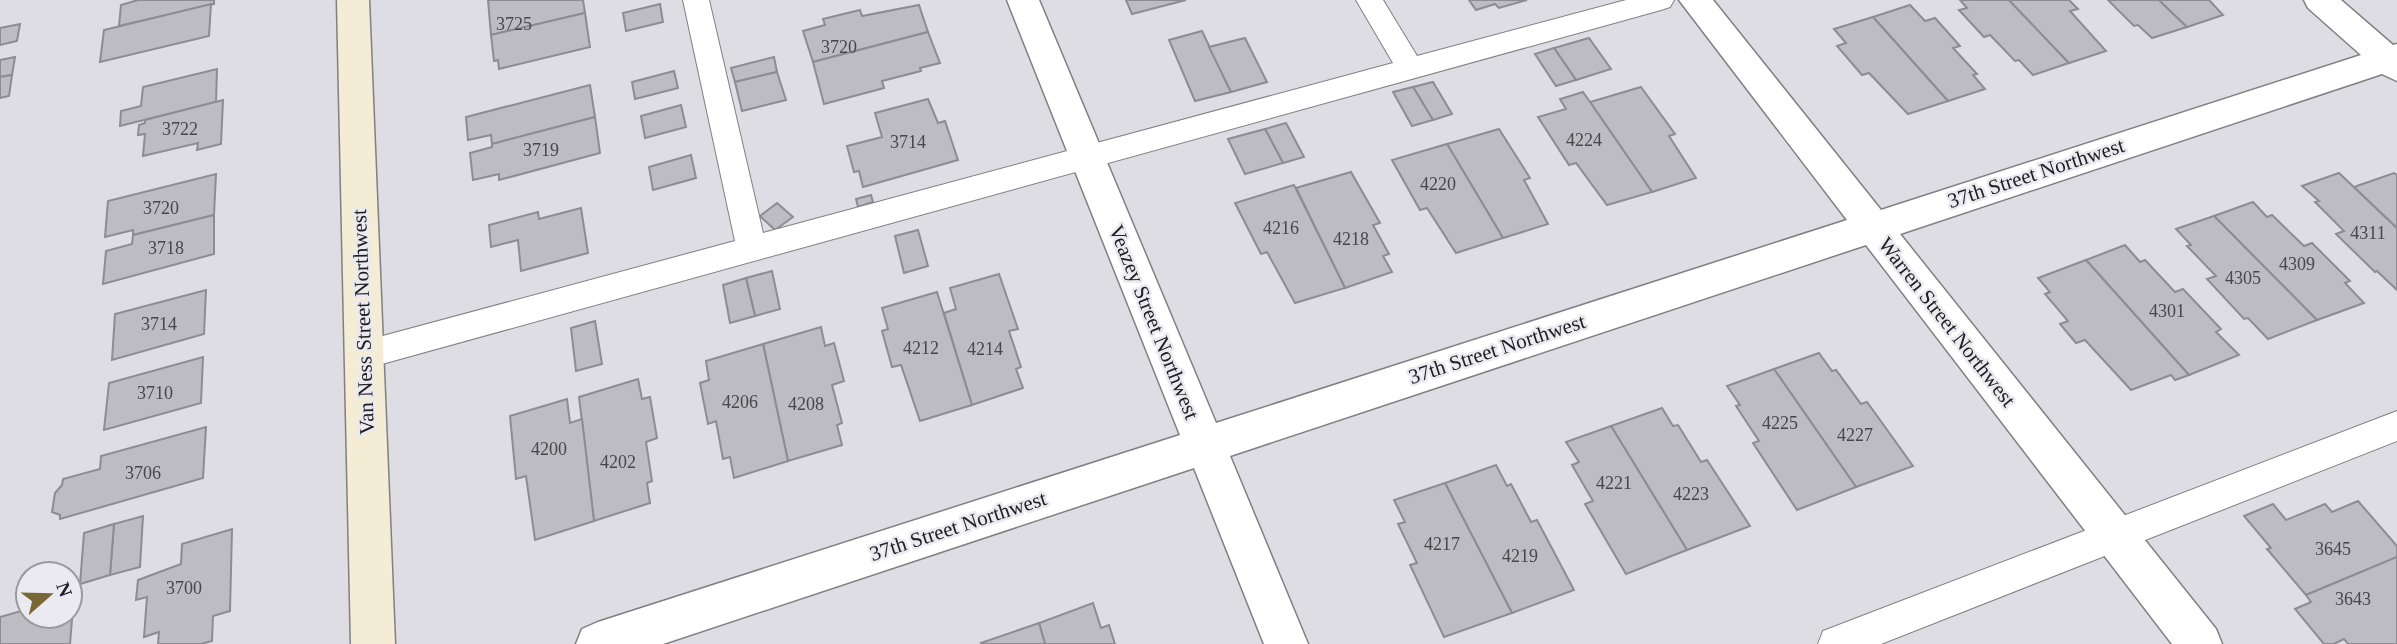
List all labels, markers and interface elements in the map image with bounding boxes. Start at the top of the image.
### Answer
house number: 3725 [496,14,532,34]
house number: 3720 [821,37,857,57]
house number: 3722 [162,119,198,139]
house number: 4224 [1566,130,1602,150]
house number: 3714 [890,132,926,152]
street label: 37th Street Northwest [1945,133,2128,213]
house number: 3719 [523,140,559,160]
house number: 4220 [1420,174,1456,194]
house number: 3720 [143,198,179,218]
street label: Van Ness Street Northwest [347,209,379,435]
house number: 4216 [1263,218,1299,238]
street label: Veazey Street Northwest [1104,221,1204,423]
house number: 4311 [2350,223,2386,243]
house number: 4218 [1333,229,1369,249]
street label: Warren Street Northwest [1873,233,2021,412]
house number: 3718 [148,238,184,258]
house number: 4309 [2279,254,2315,274]
house number: 4305 [2225,268,2261,288]
house number: 4301 [2149,301,2185,321]
street label: 37th Street Northwest [1406,309,1589,389]
house number: 3714 [141,314,177,334]
house number: 4212 [903,338,939,358]
house number: 4214 [967,339,1003,359]
house number: 3710 [137,383,173,403]
house number: 4206 [722,392,758,412]
house number: 4208 [788,394,824,414]
house number: 4225 [1762,413,1798,433]
house number: 4227 [1837,425,1873,445]
house number: 4200 [531,439,567,459]
house number: 4202 [600,452,636,472]
house number: 3706 [125,463,161,483]
house number: 4221 [1596,473,1632,493]
house number: 4223 [1673,484,1709,504]
street label: 37th Street Northwest [867,486,1050,566]
house number: 4217 [1424,534,1460,554]
house number: 3645 [2315,539,2351,559]
house number: 4219 [1502,546,1538,566]
north arrow [14,560,84,630]
house number: 3700 [166,578,202,598]
text: N [52,579,77,600]
house number: 3643 [2335,589,2371,609]

